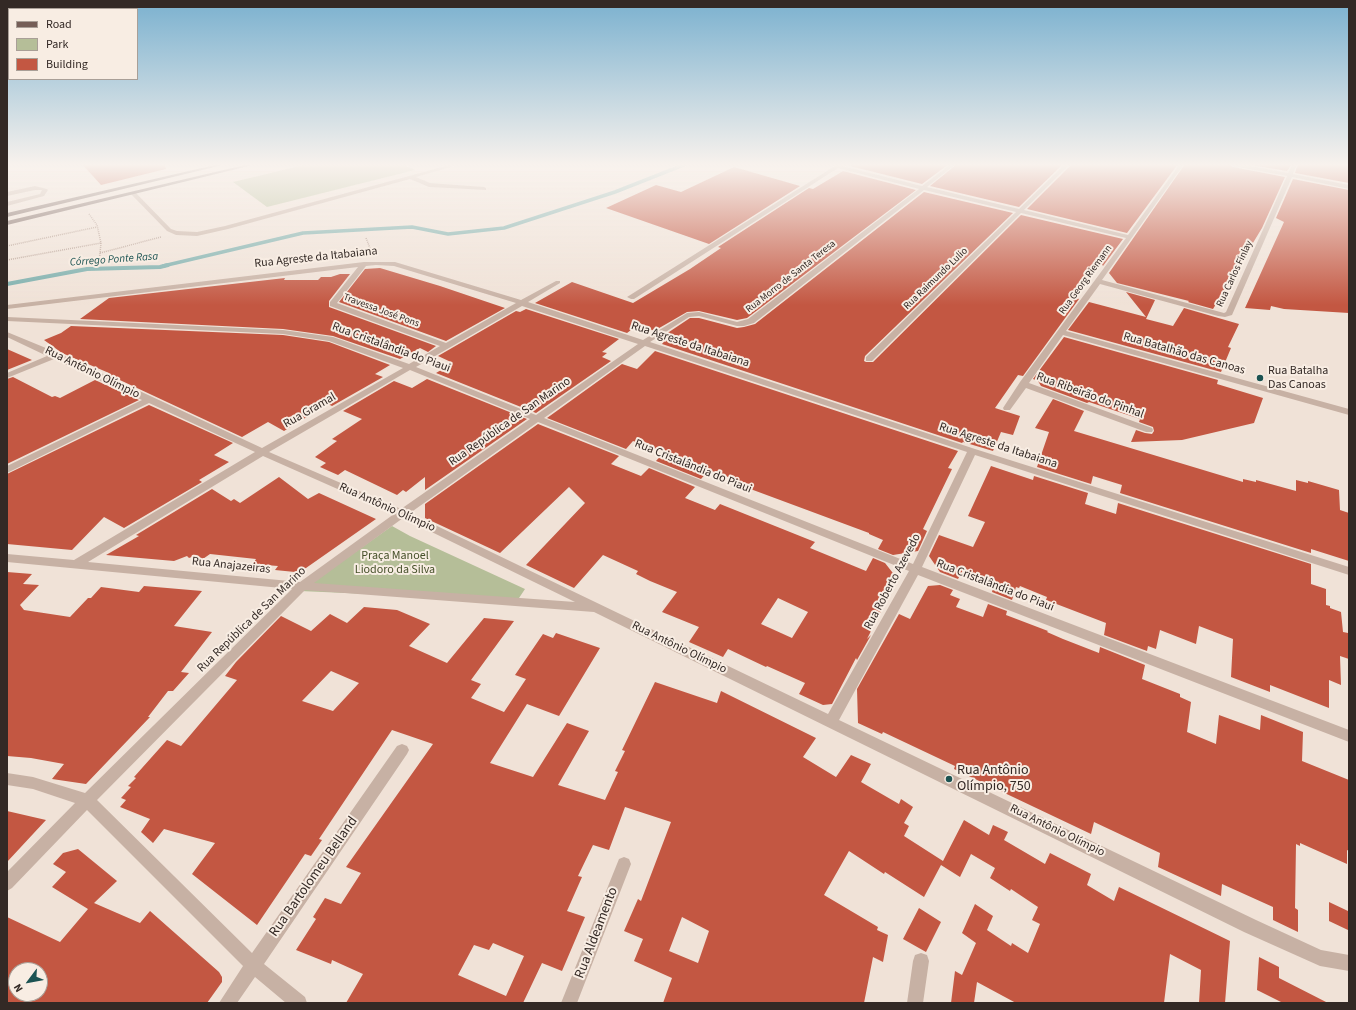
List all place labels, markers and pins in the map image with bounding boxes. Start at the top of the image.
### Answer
place label: Rua Batalha Das Canoas [1268,364,1328,392]
marker: Rua Batalha Das Canoas [1255,373,1265,383]
place label: Rua Antônio Olímpio, 750 [957,763,1031,796]
marker: Rua Antônio Olímpio, 750 [944,774,954,784]

